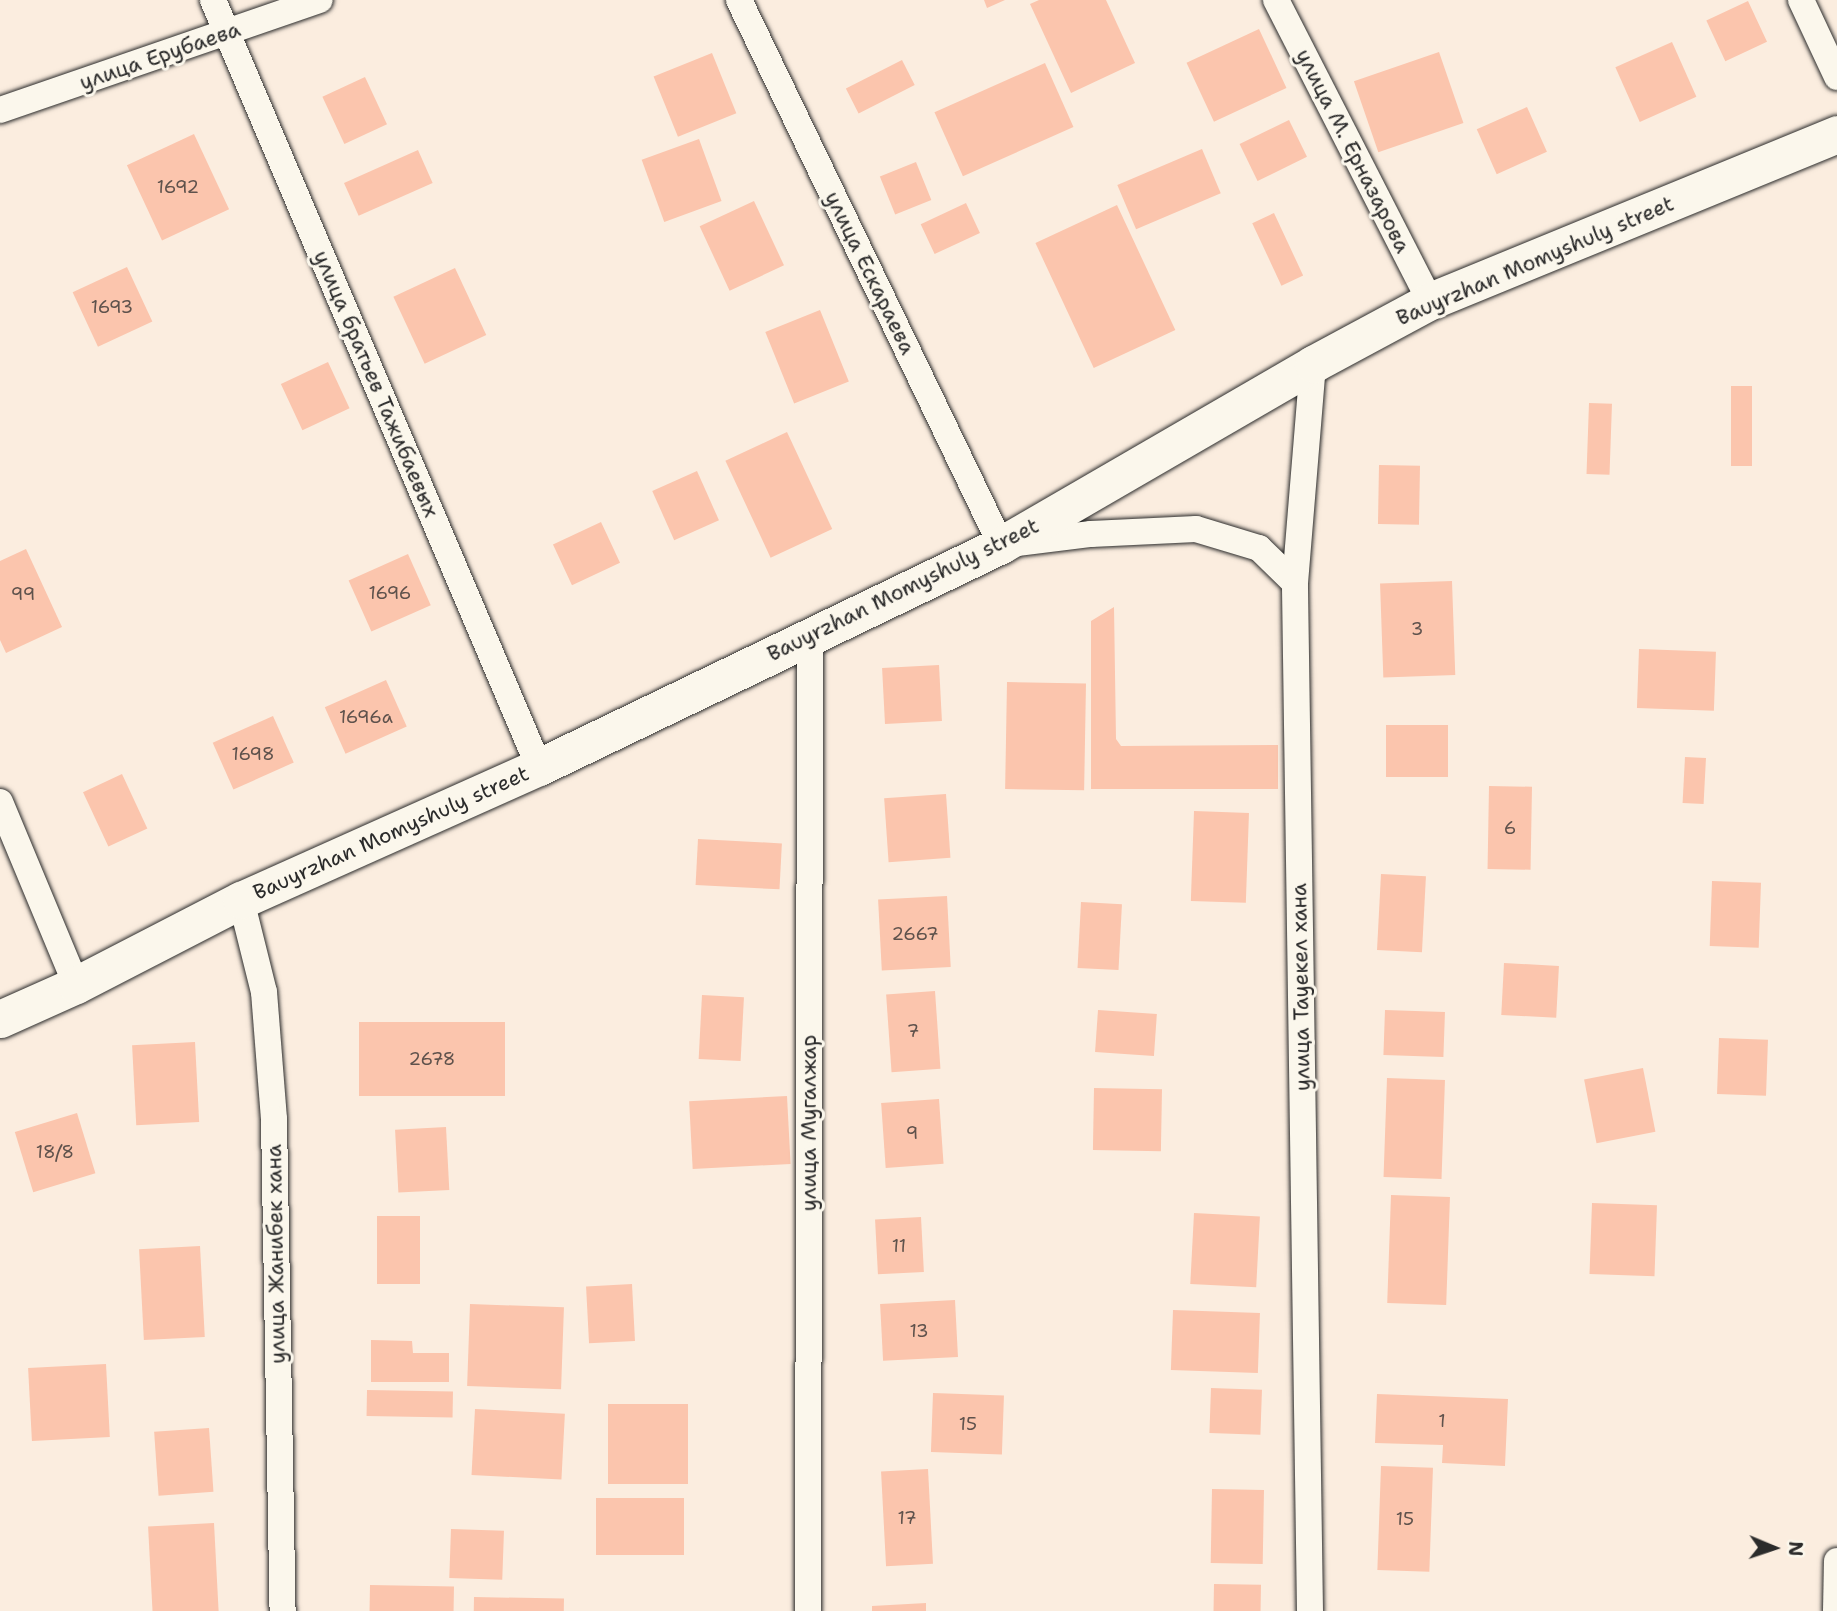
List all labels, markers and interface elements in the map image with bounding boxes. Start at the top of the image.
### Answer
street label: улица Ерубаева [76,17,244,95]
street label: улица М. Ерназарова [1291,45,1415,257]
house number: 1692 [157,176,199,198]
street label: улица Ескараева [820,187,920,359]
street label: Bauyrzhan Momyshuly street [1393,191,1677,331]
street label: улица братьев Тажибаевых [308,247,444,521]
house number: 1693 [91,296,133,318]
street label: Bauyrzhan Momyshuly street [763,513,1043,667]
house number: 1696 [369,582,411,604]
house number: 99 [11,583,35,605]
house number: 3 [1411,618,1423,640]
house number: 1696а [339,706,393,728]
house number: 1698 [231,743,275,765]
street label: Bauyrzhan Momyshuly street [249,761,533,905]
house number: 6 [1504,817,1516,839]
street label: улица Тауекел хана [1287,883,1315,1091]
house number: 2667 [891,923,939,945]
house number: 7 [907,1020,919,1042]
street label: улица Мугалжар [796,1035,822,1211]
house number: 2678 [409,1048,455,1070]
house number: 9 [906,1122,918,1144]
house number: 18/8 [36,1141,74,1163]
street label: улица Жанибек хана [261,1144,291,1364]
house number: 11 [892,1235,906,1257]
house number: 13 [909,1320,929,1342]
house number: 1 [1438,1410,1446,1432]
house number: 15 [959,1413,977,1435]
house number: 17 [897,1507,917,1529]
house number: 15 [1396,1508,1414,1530]
north arrow [1739,1513,1809,1583]
text: N [1783,1541,1808,1557]

